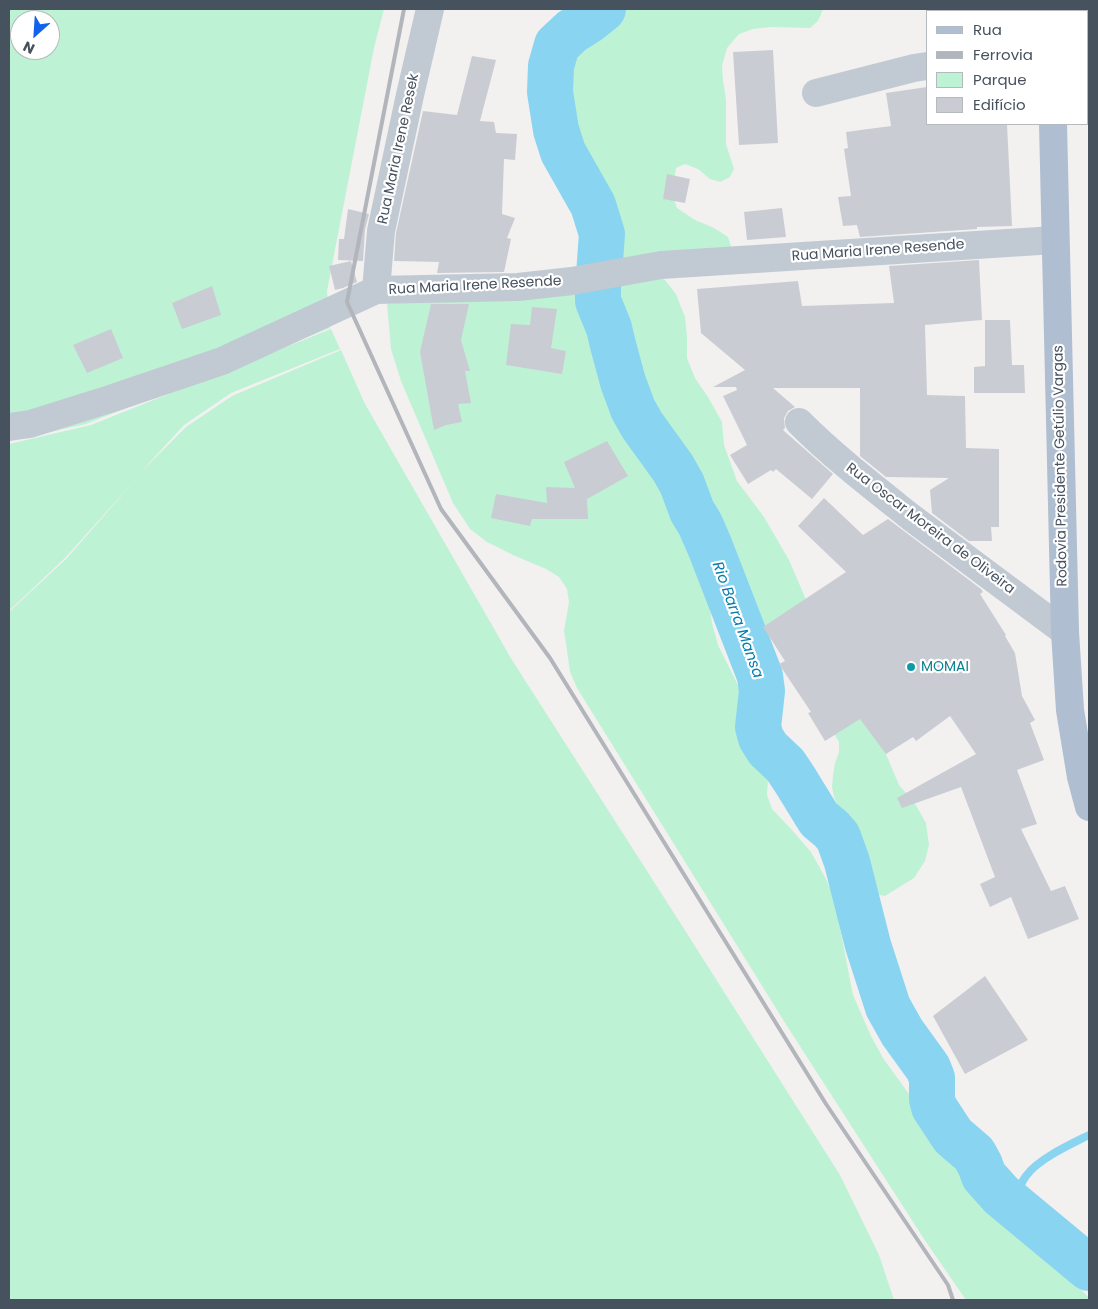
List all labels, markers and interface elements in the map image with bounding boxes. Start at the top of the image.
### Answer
north arrow [10,10,60,60]
legend [926,10,1088,125]
text: Rua [973,19,1002,40]
text: N [20,36,38,59]
text: Ferrovia [973,44,1033,65]
text: Parque [973,69,1026,90]
street label: Rua Maria Irene Resek [375,72,423,226]
text: Edifício [973,94,1026,115]
street label: Rua Maria Irene Resende [791,237,965,265]
street label: Rua Maria Irene Resende [388,273,562,299]
street label: Rodovia Presidente Getúlio Vargas [1050,345,1072,587]
street label: Rua Oscar Moreira de Oliveira [842,460,1018,598]
water label: Rio Barra Mansa [708,559,766,681]
place label: MOMAI [921,659,969,675]
marker: MOMAI [905,661,917,673]

